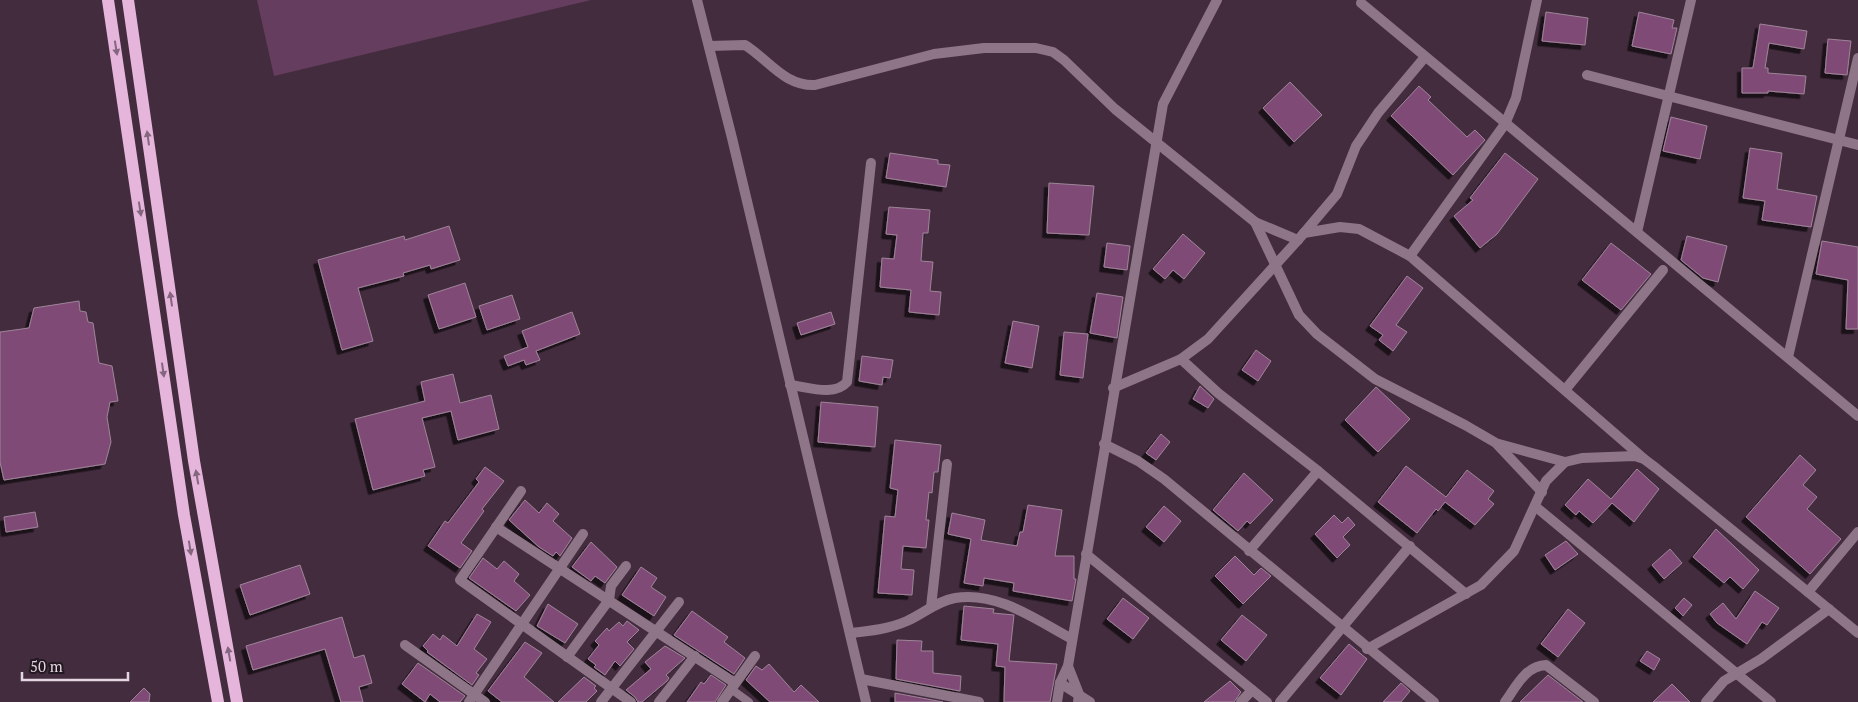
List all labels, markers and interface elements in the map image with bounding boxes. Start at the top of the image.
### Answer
one-way arrow [112,41,120,57]
one-way arrow [144,130,152,146]
one-way arrow [136,201,144,217]
one-way arrow [167,290,175,306]
one-way arrow [160,362,168,378]
one-way arrow [193,468,201,484]
one-way arrow [186,540,194,556]
one-way arrow [224,646,232,662]
scale bar [22,650,129,682]
text: 50 m [30,656,63,676]

